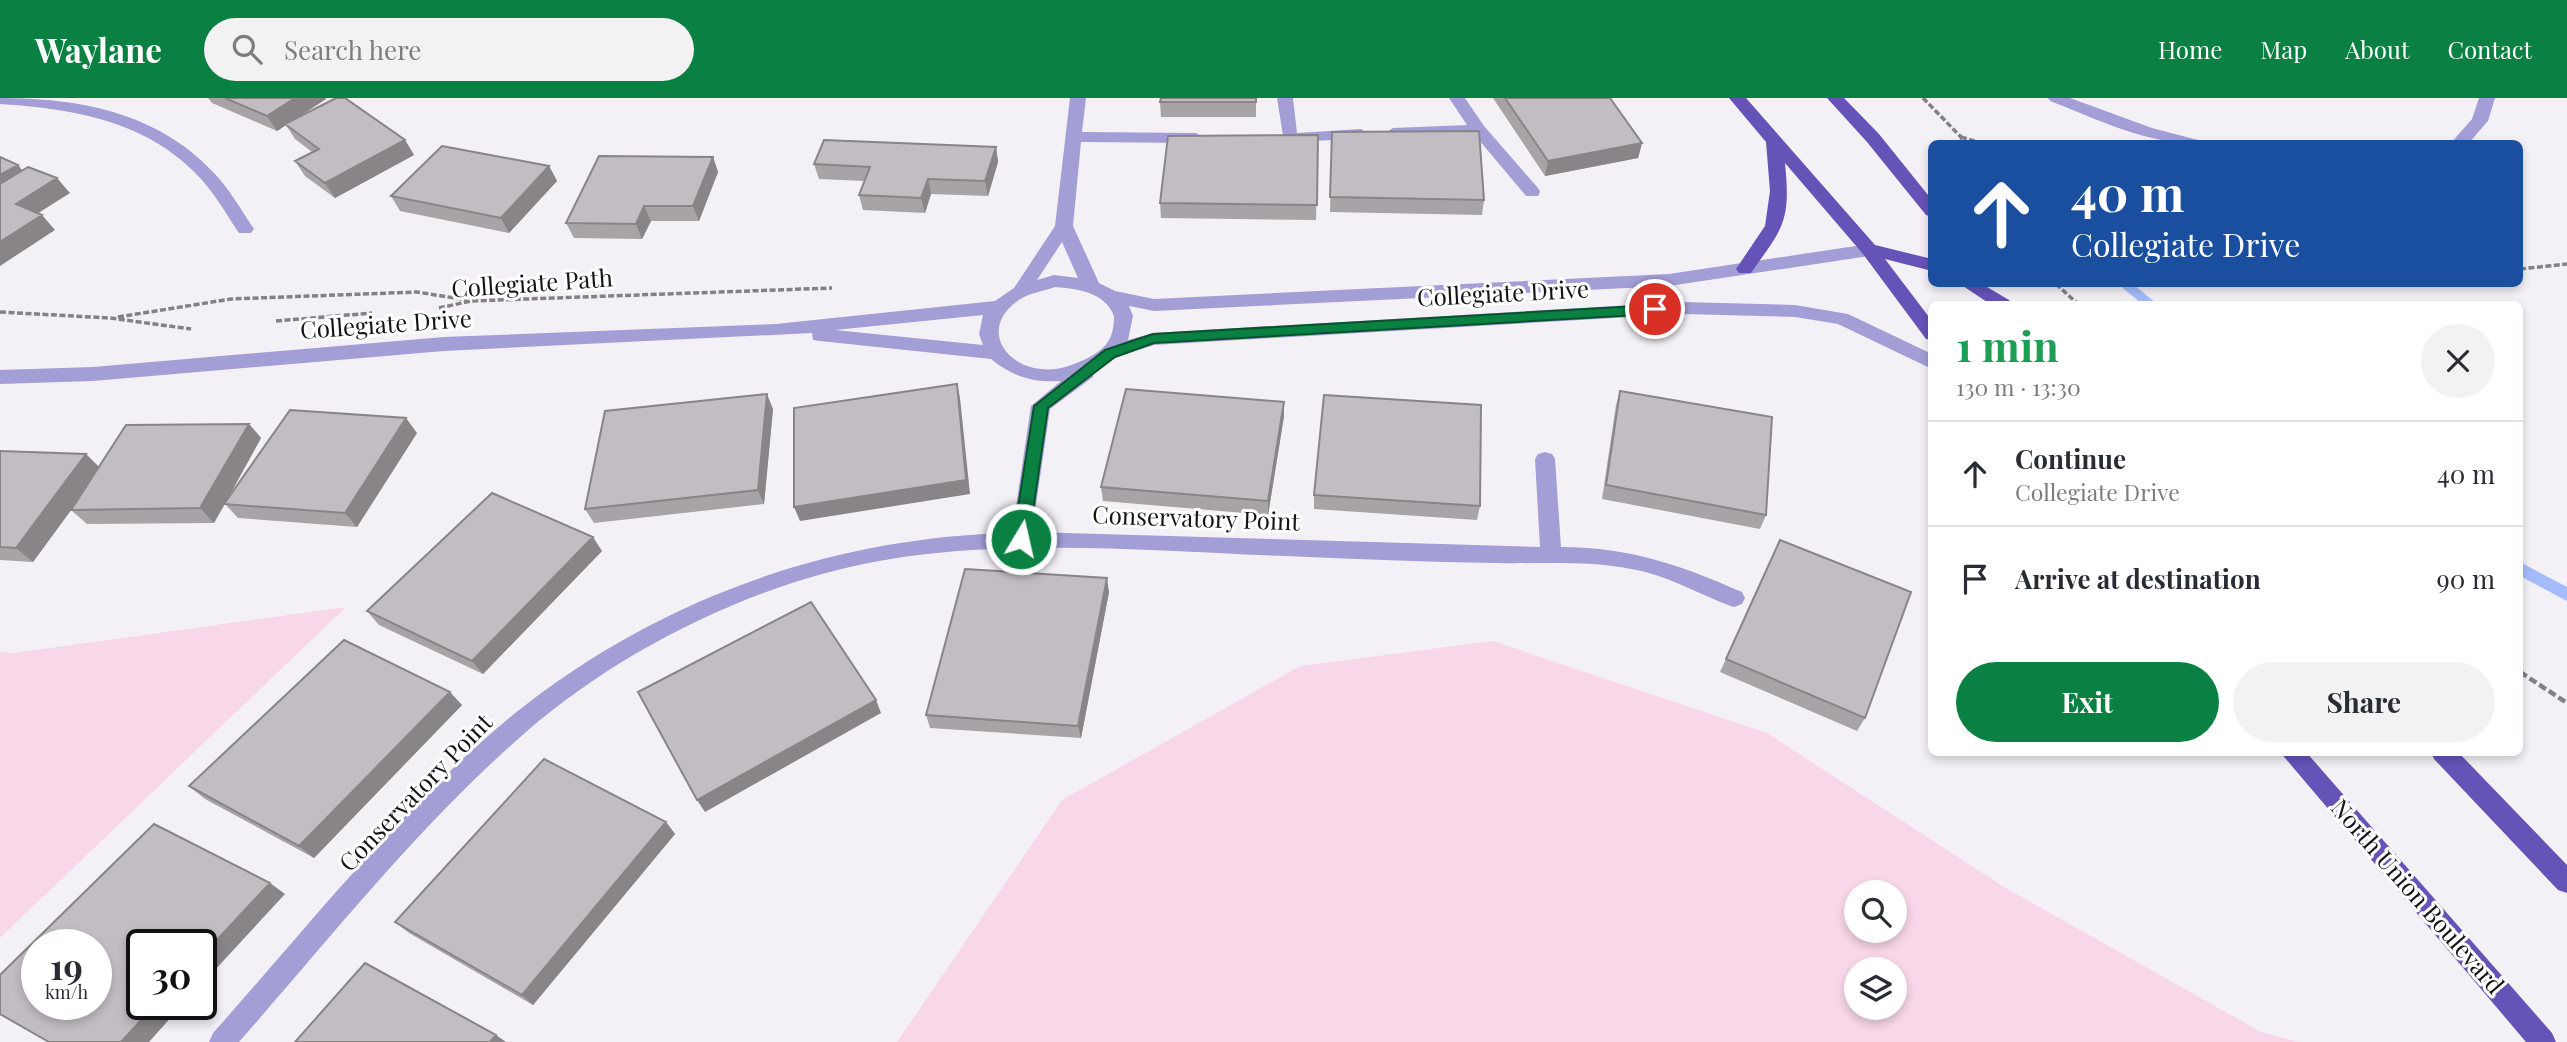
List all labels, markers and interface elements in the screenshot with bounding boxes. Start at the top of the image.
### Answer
search box [204,18,694,81]
text: Waylane [35,27,162,71]
icon: search [228,30,266,68]
text: Search here [284,32,421,67]
text: Home [2158,33,2222,65]
text: Map [2260,33,2307,65]
text: About [2345,33,2409,65]
text: Contact [2447,33,2532,65]
text: 40 m [2071,159,2184,224]
icon: ahead [1956,168,2047,259]
text: Collegiate Drive [2071,222,2300,265]
street label: Collegiate Path [450,260,614,304]
street label: Collegiate Drive [1416,272,1590,312]
pin [1625,279,1685,339]
icon: arrive [1636,290,1674,328]
street label: Collegiate Drive [299,301,473,345]
text: 1 min [1956,317,2059,373]
button: close [2421,324,2495,398]
text: 130 m · 13:30 [1956,371,2081,402]
text: Continue [2015,441,2126,476]
icon: ahead [1956,455,1994,493]
text: 40 m [2437,456,2495,491]
text: Collegiate Drive [2015,476,2180,507]
street label: Conservatory Point [1092,497,1301,537]
position arrow [984,502,1058,576]
icon: arrive [1956,560,1994,598]
text: Arrive at destination [2015,561,2261,596]
text: 90 m [2437,561,2495,596]
button: Exit [1956,662,2219,742]
button: Share [2233,662,2495,742]
street label: Conservatory Point [331,705,499,877]
street label: North Union Boulevard [2325,792,2512,1000]
map controls [1844,880,1907,1020]
button: search [1844,880,1907,943]
speed limit sign: 30 [126,929,217,1020]
text: 19 [50,942,83,989]
button: layers [1844,957,1907,1020]
text: km/h [45,980,88,1004]

